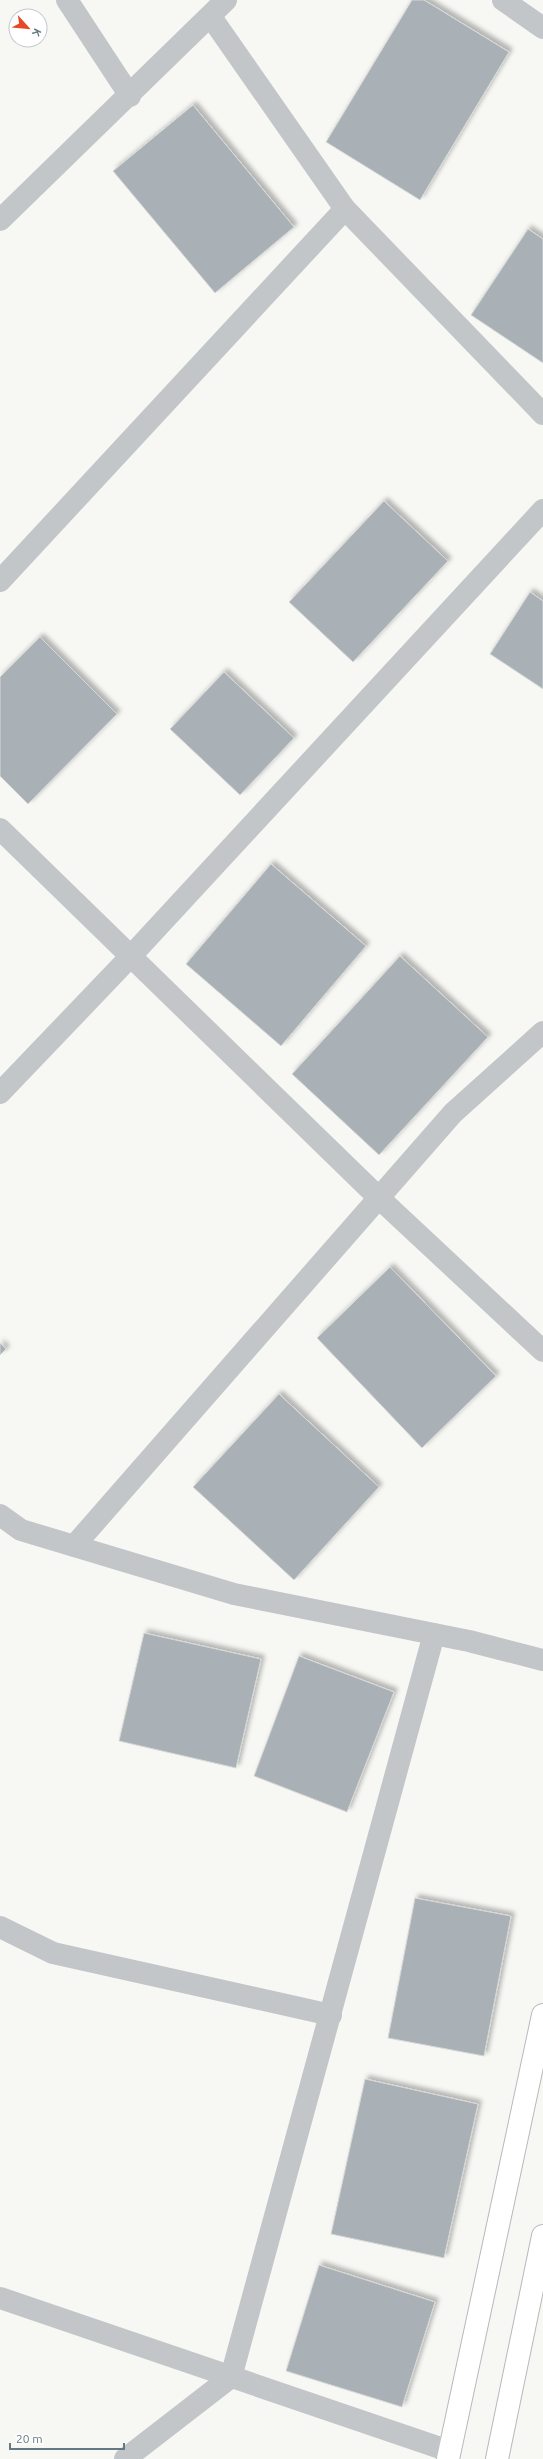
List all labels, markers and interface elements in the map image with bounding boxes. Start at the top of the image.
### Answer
north arrow [8,8,48,48]
text: K [30,27,44,39]
scale bar [10,2425,124,2451]
text: 20 m [16,2432,43,2445]

